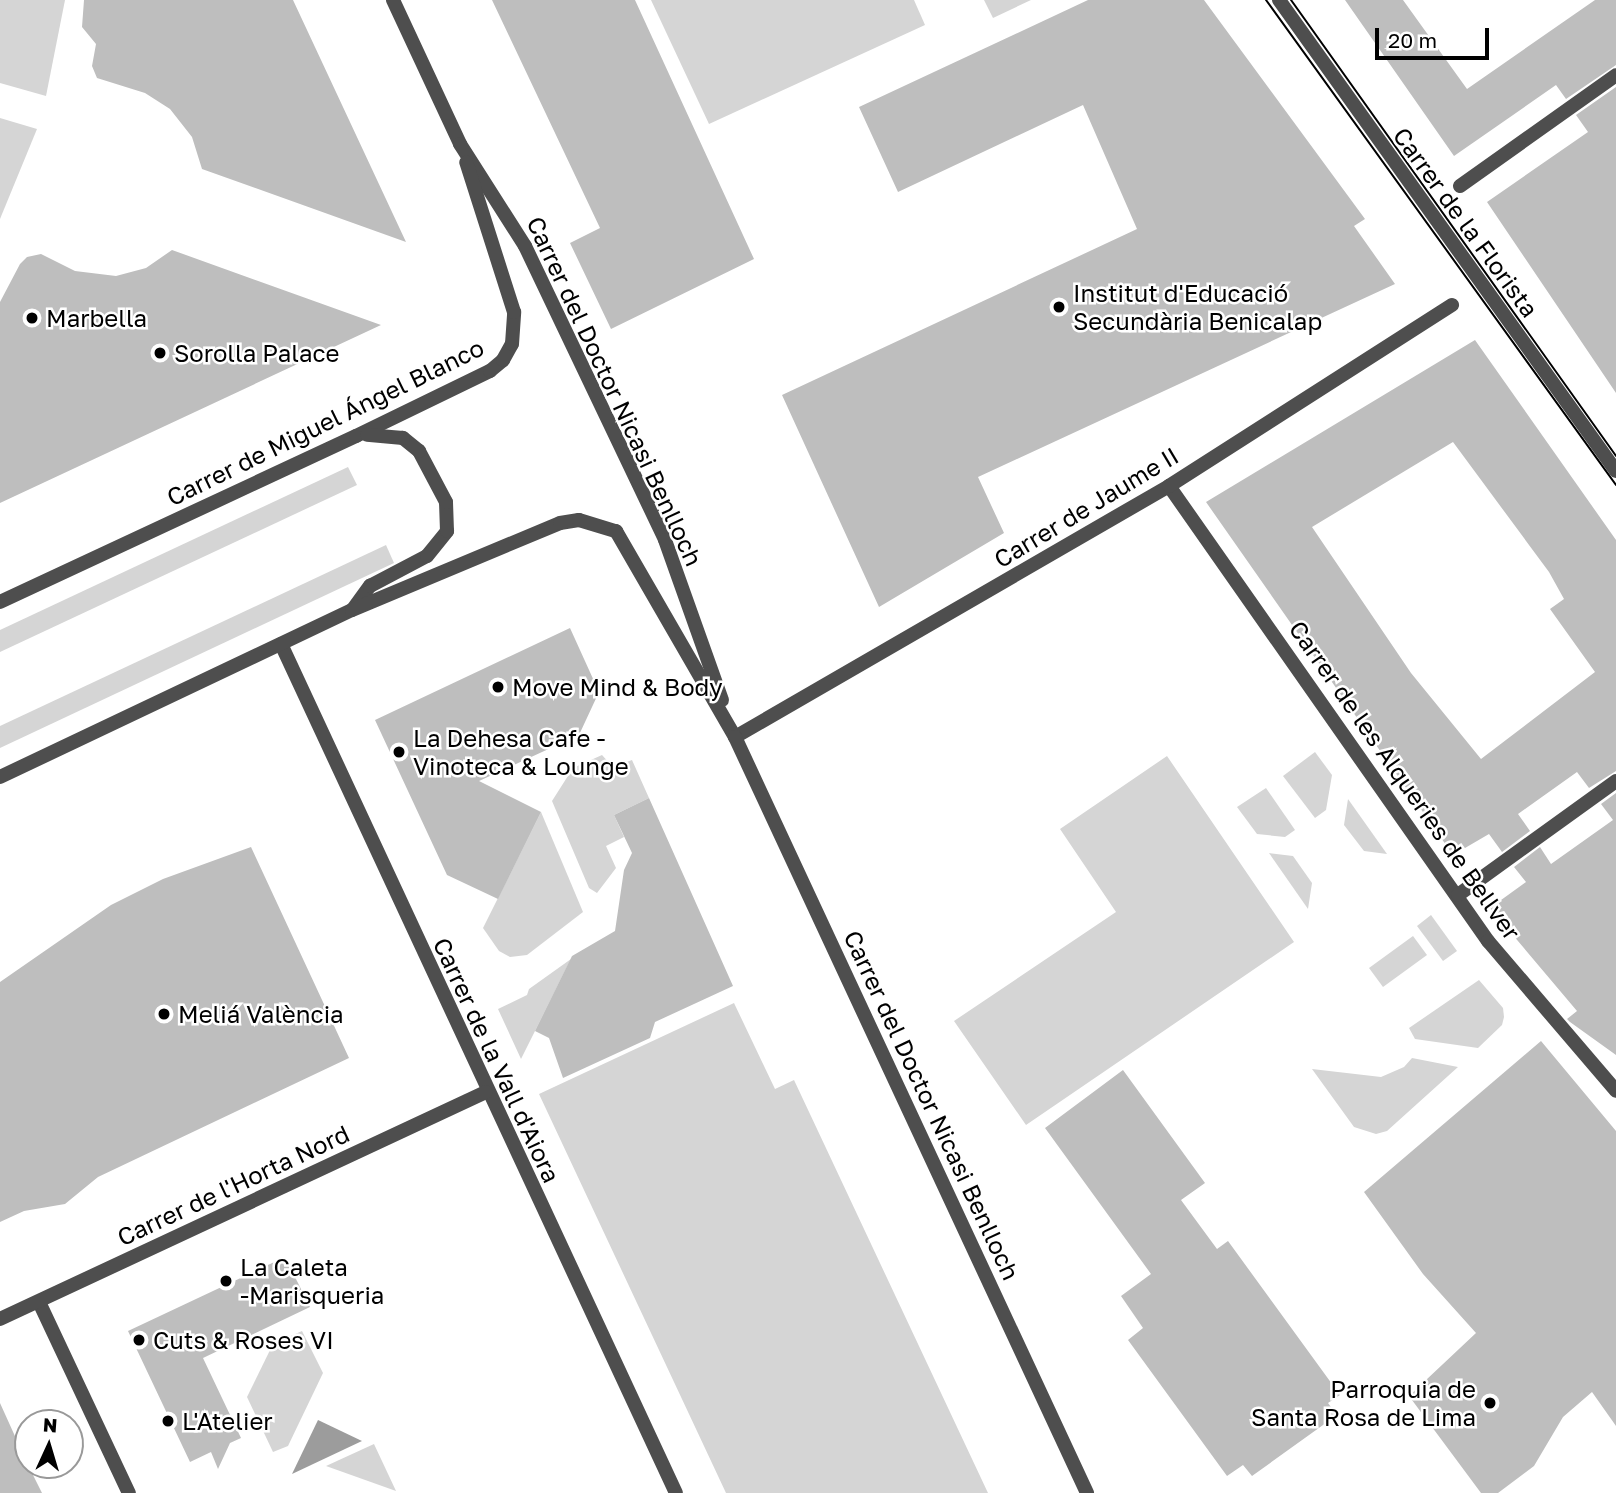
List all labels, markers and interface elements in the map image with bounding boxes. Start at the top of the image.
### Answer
scale bar [1378,14,1492,58]
text: 20 m [1388,27,1437,53]
street label: Carrer de la Florista [1388,122,1544,322]
street label: Carrer del Doctor Nicasi Benlloch [521,212,709,570]
place label: Institut d'Educació Secundària Benicalap [1073,279,1322,335]
marker: Institut d'Educació Secundària Benicalap [1051,299,1067,315]
place label: Marbella [46,304,147,332]
marker: Marbella [24,310,40,326]
street label: Carrer de Miguel Ángel Blanco [162,333,488,511]
place label: Sorolla Palace [174,339,339,367]
marker: Sorolla Palace [152,345,168,361]
street label: Carrer de Jaume II [989,441,1183,573]
street label: Carrer de les Alqueries de Bellver [1283,615,1527,945]
place label: Move Mind & Body [512,673,723,701]
marker: Move Mind & Body [490,679,506,695]
place label: La Dehesa Cafe - Vinoteca & Lounge [413,724,629,780]
marker: La Dehesa Cafe - Vinoteca & Lounge [391,744,407,760]
street label: Carrer del Doctor Nicasi Benlloch [838,926,1026,1284]
street label: Carrer de la Vall d'Aiora [428,933,566,1187]
place label: Meliá València [178,1000,344,1028]
marker: Meliá València [156,1006,172,1022]
street label: Carrer de l'Horta Nord [113,1119,353,1251]
place label: La Caleta -Marisqueria [240,1253,384,1309]
marker: La Caleta -Marisqueria [218,1273,234,1289]
place label: Cuts & Roses VI [153,1326,334,1354]
marker: Cuts & Roses VI [131,1332,147,1348]
place label: Parroquia de Santa Rosa de Lima [1251,1375,1476,1431]
marker: Parroquia de Santa Rosa de Lima [1482,1395,1498,1411]
place label: L'Atelier [182,1407,273,1435]
north arrow [14,1409,84,1479]
text: N [42,1413,58,1437]
marker: L'Atelier [160,1413,176,1429]

